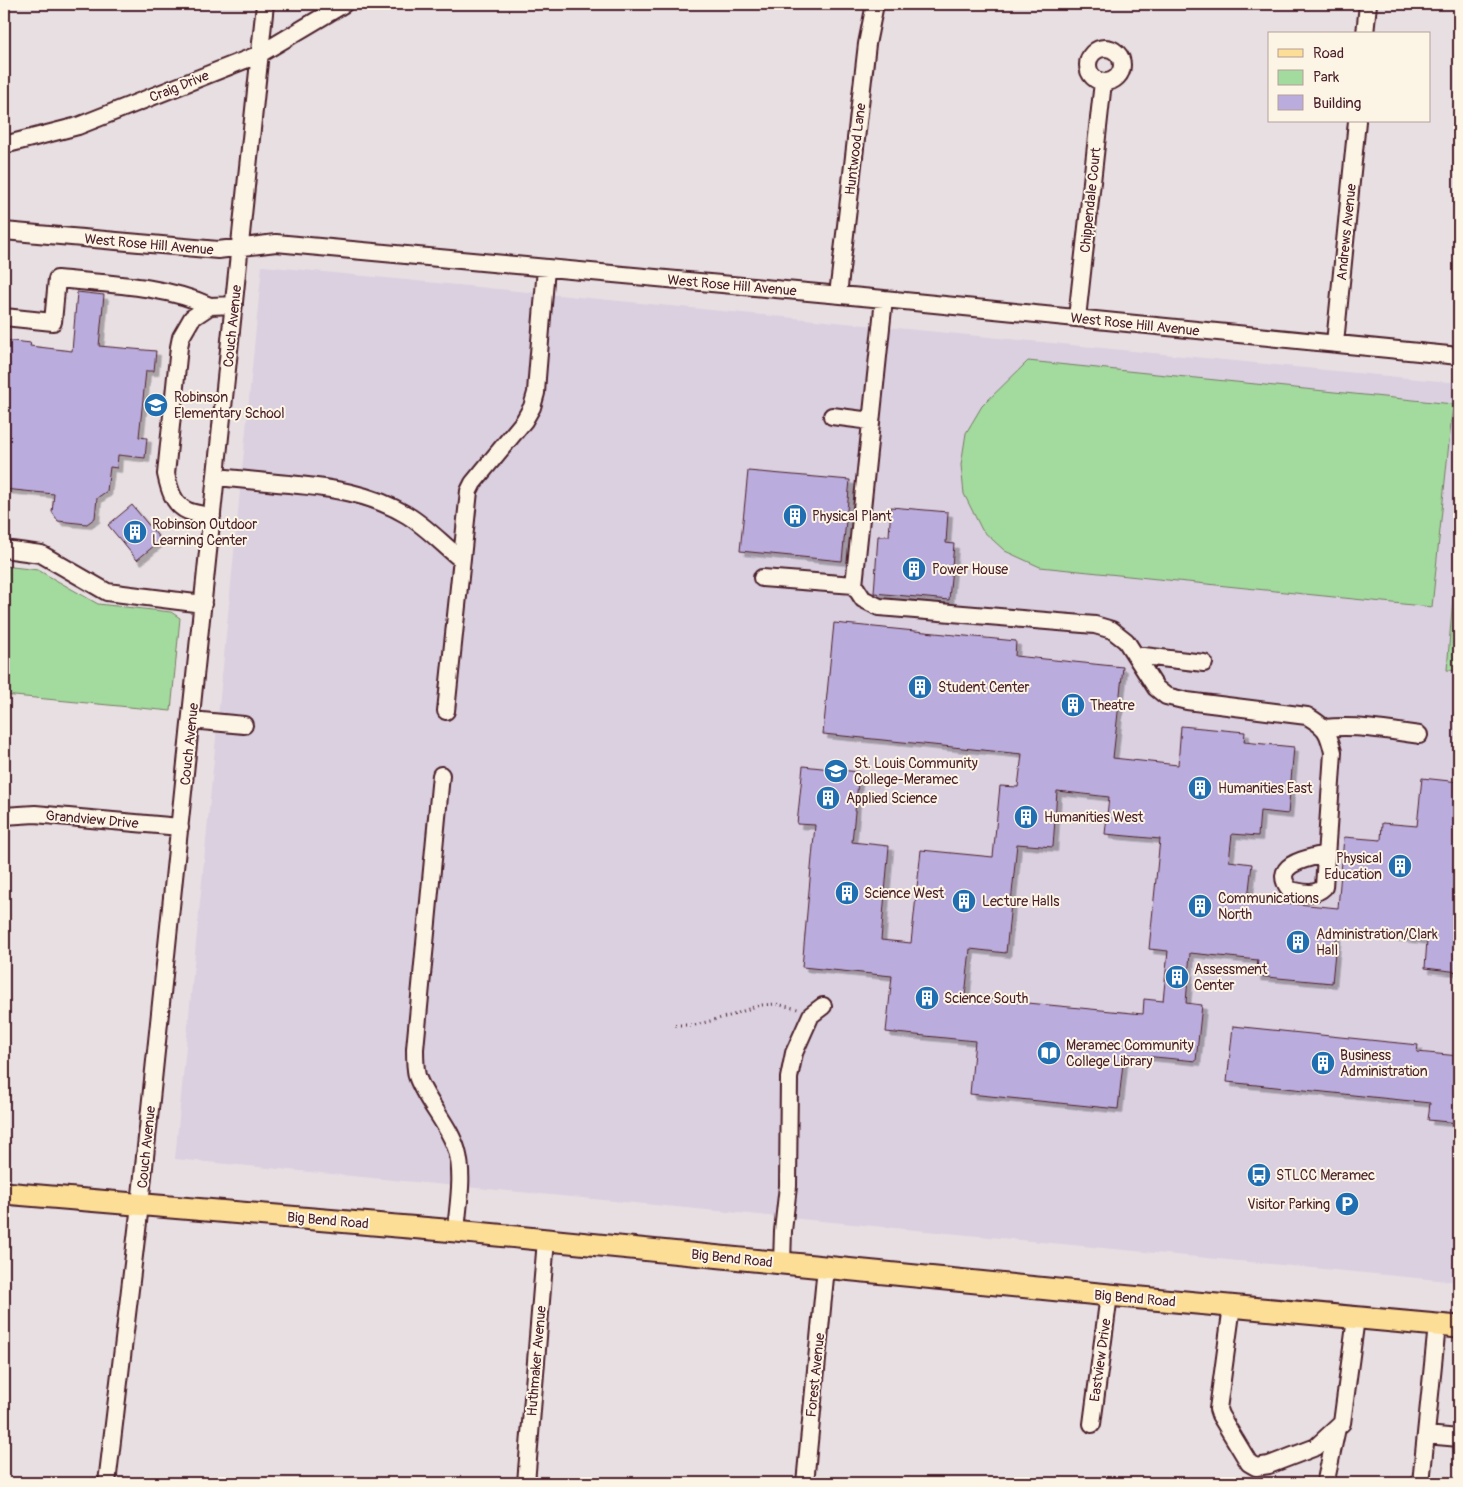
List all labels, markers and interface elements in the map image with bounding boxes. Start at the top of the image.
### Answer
legend [1268,32,1430,122]
text: Road [1313,44,1344,63]
street label: Craig Drive [147,67,211,106]
text: Park [1313,68,1340,87]
text: Building [1313,94,1361,113]
street label: Huntwood Lane [841,102,870,196]
street label: Chippendale Court [1076,146,1105,254]
street label: Andrews Avenue [1333,183,1360,281]
street label: West Rose Hill Avenue [84,230,214,259]
street label: West Rose Hill Avenue [667,271,797,300]
street label: Couch Avenue [220,284,245,368]
street label: West Rose Hill Avenue [1070,309,1200,340]
place label: Robinson Elementary School [174,389,285,422]
school or university icon: Robinson Elementary School [143,392,169,418]
building icon: Physical Plant [782,503,808,529]
place label: Physical Plant [812,508,892,525]
place label: Robinson Outdoor Learning Center [152,516,257,549]
building icon: Robinson Outdoor Learning Center [122,519,148,545]
building icon: Power House [901,556,927,582]
place label: Power House [932,561,1008,578]
building icon: Student Center [907,674,933,700]
place label: Student Center [938,679,1030,696]
building icon: Theatre [1060,692,1086,718]
place label: Theatre [1090,697,1135,714]
street label: Couch Avenue [177,702,202,786]
place label: St. Louis Community College-Meramec [854,755,978,788]
school or university icon: St. Louis Community College-Meramec [823,758,849,784]
building icon: Humanities East [1187,775,1213,801]
place label: Humanities East [1218,780,1313,797]
building icon: Applied Science [815,785,841,811]
place label: Applied Science [846,790,937,807]
building icon: Humanities West [1013,804,1039,830]
street label: Grandview Drive [45,807,139,832]
place label: Humanities West [1044,809,1144,826]
place label: Physical Education [1324,850,1382,883]
building icon: Physical Education [1387,853,1413,879]
building icon: Science West [834,880,860,906]
place label: Science West [864,885,944,902]
building icon: Lecture Halls [951,888,977,914]
place label: Communications North [1218,890,1319,923]
place label: Lecture Halls [982,893,1060,910]
building icon: Communications North [1187,893,1213,919]
place label: Administration/Clark Hall [1316,926,1438,959]
building icon: Administration/Clark Hall [1285,929,1311,955]
place label: Assessment Center [1194,961,1268,994]
building icon: Assessment Center [1164,964,1190,990]
building icon: Science South [914,985,940,1011]
place label: Science South [944,990,1028,1007]
place label: Meramec Community College Library [1066,1037,1194,1070]
library icon: Meramec Community College Library [1036,1040,1062,1066]
place label: Business Administration [1340,1047,1428,1080]
building icon: Business Administration [1310,1050,1336,1076]
street label: Couch Avenue [134,1105,159,1189]
bus stop icon: STLCC Meramec [1246,1162,1272,1188]
place label: STLCC Meramec [1276,1167,1375,1184]
parking icon: Visitor Parking [1334,1191,1360,1217]
place label: Visitor Parking [1247,1196,1330,1213]
street label: Big Bend Road [286,1208,370,1233]
street label: Big Bend Road [690,1246,774,1271]
street label: Big Bend Road [1093,1286,1177,1311]
street label: Huthmaker Avenue [523,1305,550,1417]
street label: Eastview Drive [1086,1317,1115,1403]
street label: Forest Avenue [803,1332,828,1418]

